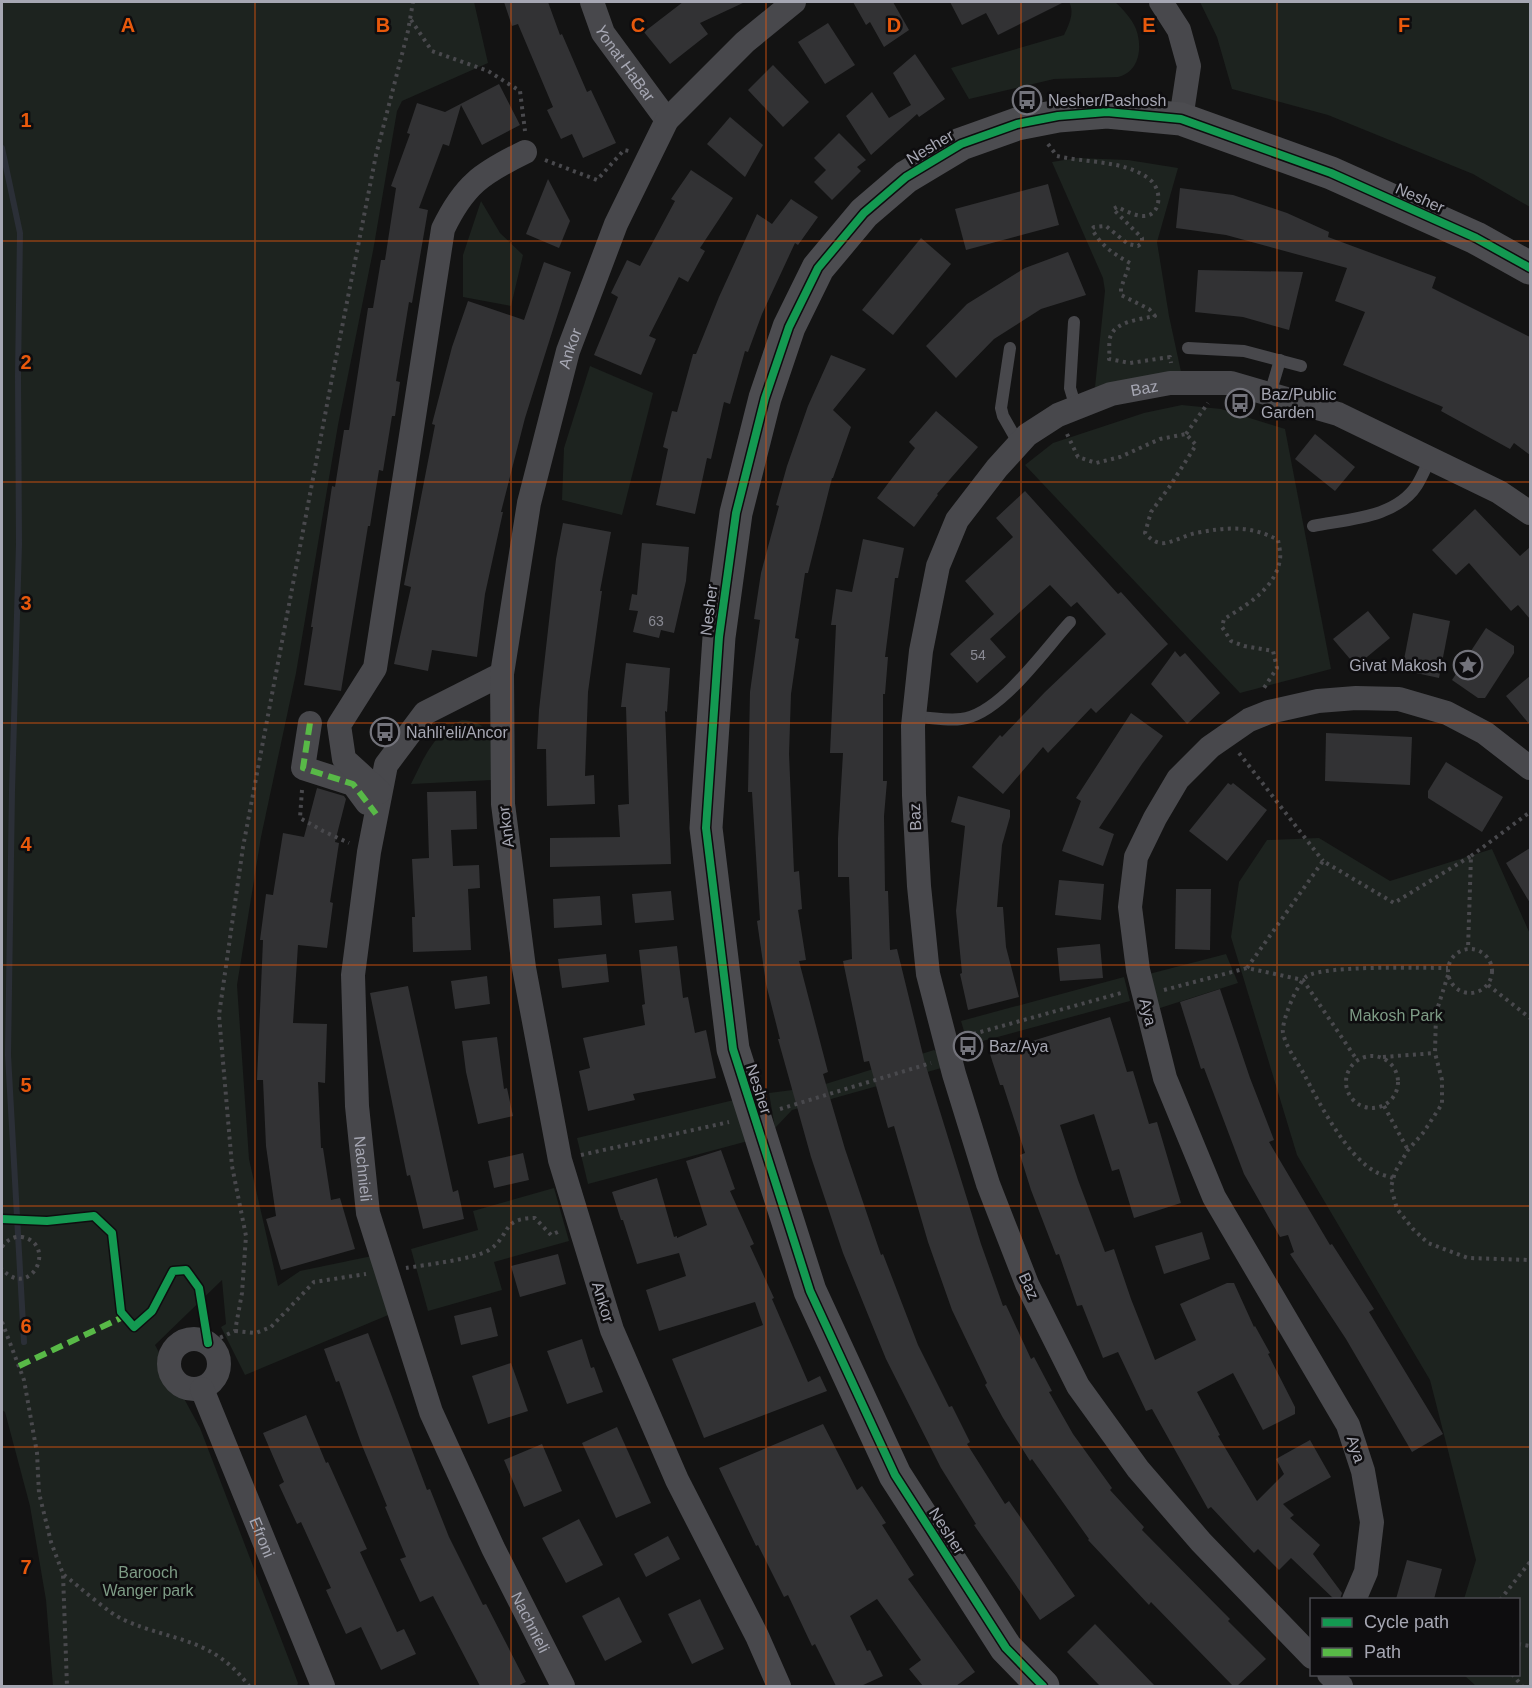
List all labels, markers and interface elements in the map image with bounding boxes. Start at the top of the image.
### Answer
text: A [121,14,135,36]
text: B [376,14,390,36]
text: C [631,14,645,36]
text: D [887,14,901,36]
text: E [1142,14,1156,36]
text: F [1398,14,1410,36]
street label: Yonat HaBar [592,23,659,105]
bus stop icon: Nesher/Pashosh [1011,84,1043,116]
place label: Nesher/Pashosh [1048,92,1166,109]
text: 1 [20,109,32,131]
street label: Nesher [904,126,957,168]
street label: Nesher [1393,180,1448,217]
street label: Ankor [555,325,585,370]
text: 2 [20,351,32,373]
street label: Baz [1129,377,1159,399]
place label: Baz/Public Garden [1261,386,1337,421]
bus stop icon: Baz/Public Garden [1224,387,1256,419]
street label: Nesher [697,583,721,637]
text: 3 [20,592,32,614]
house number: 63 [648,613,664,629]
house number: 54 [970,647,986,663]
place icon: Givat Makosh [1452,649,1484,681]
place label: Givat Makosh [1349,657,1447,674]
bus stop icon: Nahli'eli/Ancor [369,716,401,748]
place label: Nahli'eli/Ancor [406,724,508,741]
street label: Baz [906,803,924,831]
street label: Ankor [495,805,517,849]
text: 4 [20,833,32,855]
street label: Aya [1136,997,1160,1027]
park label: Makosh Park [1349,1007,1444,1024]
bus stop icon: Baz/Aya [952,1030,984,1062]
place label: Baz/Aya [989,1038,1048,1055]
street label: Nesher [743,1062,775,1117]
text: 5 [20,1074,32,1096]
street label: Nachnieli [352,1135,375,1202]
street label: Baz [1016,1270,1042,1302]
street label: Ankor [589,1280,617,1325]
text: 6 [20,1315,32,1337]
street label: Aya [1344,1433,1368,1465]
street label: Nesher [926,1505,969,1558]
street label: Efroni [247,1515,278,1560]
text: 7 [20,1556,32,1578]
park label: Barooch Wanger park [103,1564,195,1599]
street label: Nachnieli [508,1589,553,1655]
legend [1310,1598,1520,1676]
text: Cycle path [1364,1612,1449,1632]
text: Path [1364,1642,1401,1662]

